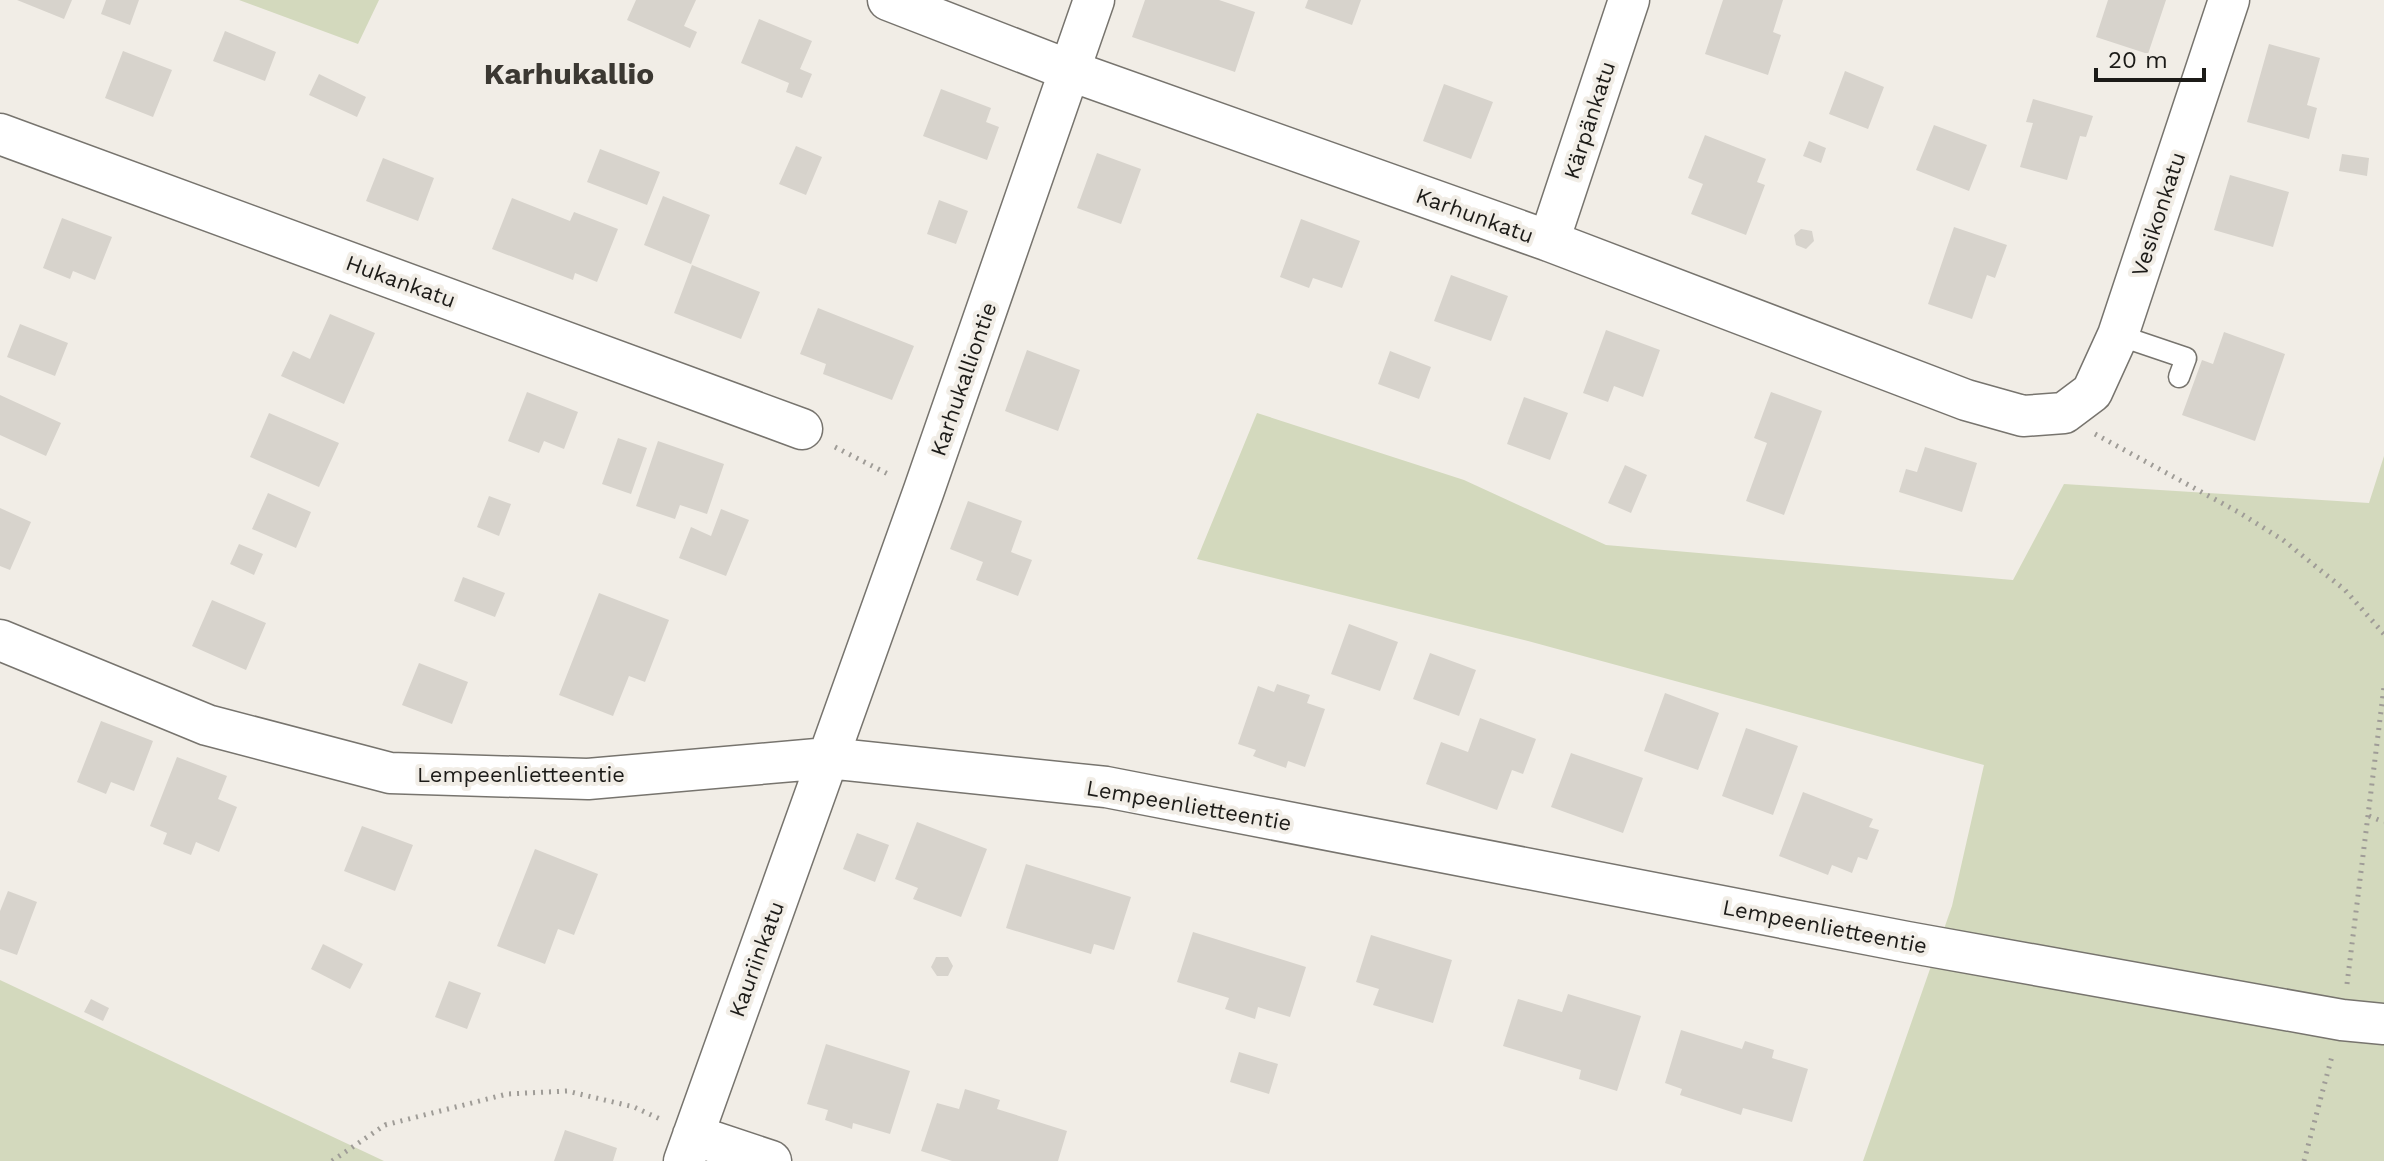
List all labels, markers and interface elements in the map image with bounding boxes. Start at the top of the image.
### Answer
scale bar [2096,32,2204,82]
text: 20 m [2108,46,2168,74]
district label: Karhukallio [484,56,654,91]
street label: Kärpänkatu [1559,58,1620,182]
street label: Vesikonkatu [2127,149,2190,280]
street label: Karhunkatu [1413,183,1537,248]
street label: Hukankatu [343,250,459,313]
street label: Karhukalliontie [925,299,1002,459]
street label: Lempeenlietteentie [417,762,625,787]
street label: Lempeenlietteentie [1084,775,1293,836]
street label: Lempeenlietteentie [1720,894,1929,959]
street label: Kauriinkatu [724,898,789,1021]

